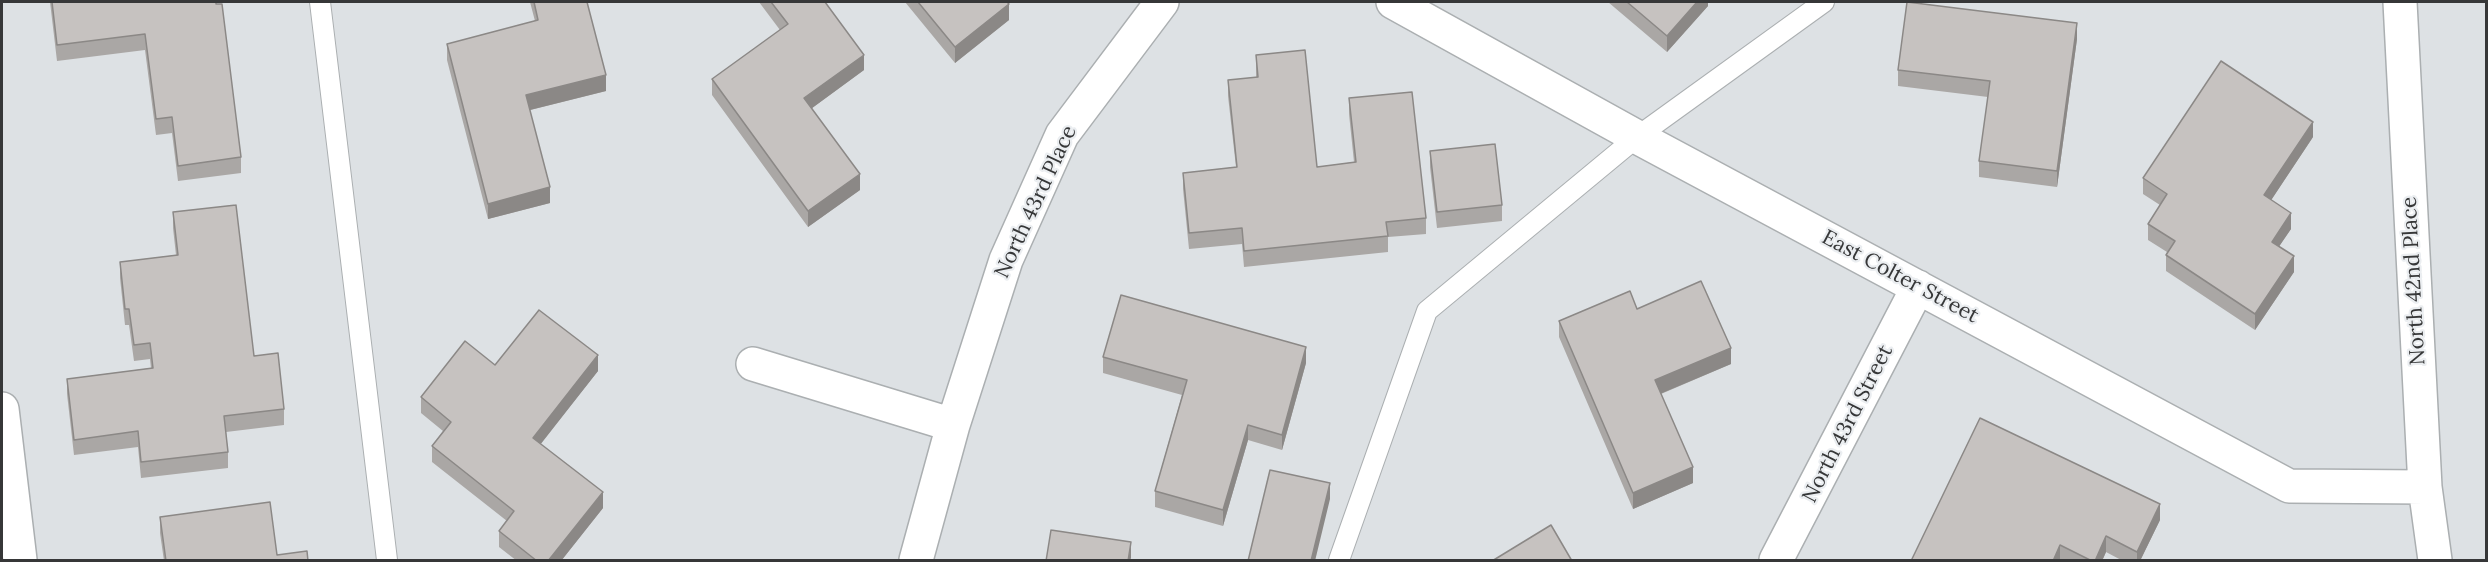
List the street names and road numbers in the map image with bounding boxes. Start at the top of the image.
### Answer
street label: North 43rd Place [990,122,1082,282]
street label: North 42nd Place [2397,196,2431,366]
street label: East Colter Street [1817,225,1983,329]
street label: North 43rd Street [1797,341,1899,507]

